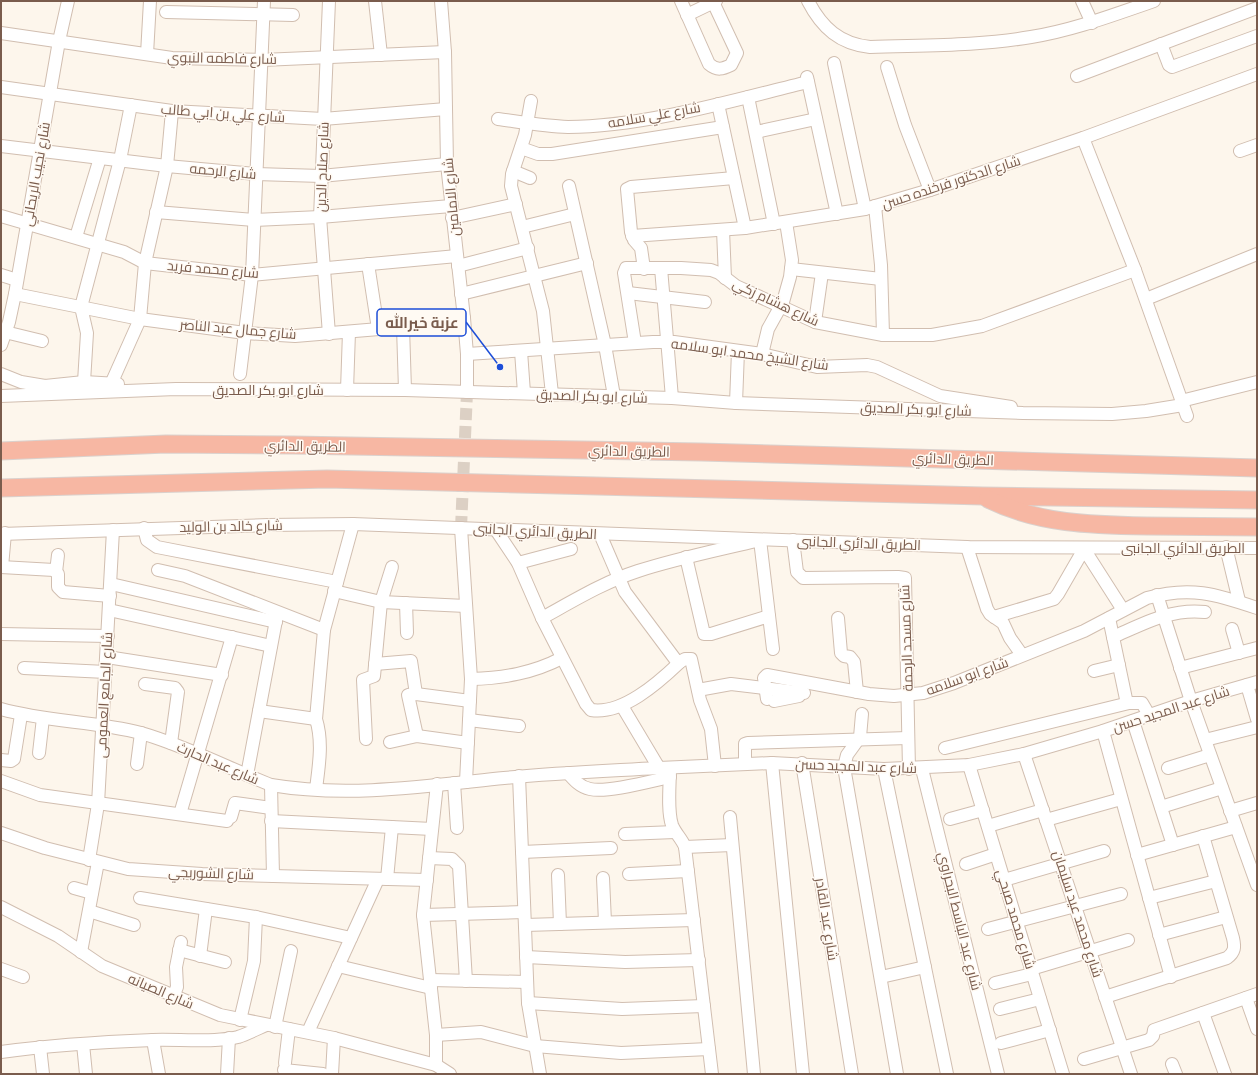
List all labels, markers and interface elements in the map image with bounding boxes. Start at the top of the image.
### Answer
street label: شارع فاطمه النبوي [167,48,277,71]
street label: شارع علي سلامه [606,98,702,135]
street label: شارع علي بن ابي طالب [160,100,286,129]
street label: شارع نجيب الريحاني [18,120,57,228]
street label: شارع صلاح الدين [311,122,333,212]
street label: شارع الدكتور فرخنده حسن [879,151,1023,213]
street label: شارع الامامين [439,157,463,237]
street label: شارع الرحمه [189,159,257,183]
street label: شارع محمد فريد [166,256,260,282]
street label: شارع هشام زكي [729,274,822,333]
callout: عزبة خيرالله [377,309,466,336]
text: عزبة خيرالله [385,312,459,332]
street label: شارع جمال عبد الناصر [178,315,297,343]
street label: شارع الشيخ محمد ابو سلامه [670,334,830,374]
street label: شارع ابو بكر الصديق [212,381,324,399]
street label: شارع ابو بكر الصديق [536,385,648,407]
street label: شارع ابو بكر الصديق [860,398,972,420]
street label: الطريق الدائري [264,436,346,459]
street label: الطريق الدائري [588,441,670,464]
street label: الطريق الدائري [912,449,994,472]
street label: شارع خالد بن الوليد [179,516,283,536]
street label: الطريق الدائري الجانبى [472,519,597,546]
street label: الطريق الدائري الجانبى [797,532,921,557]
street label: الطريق الدائري الجانبى [1121,539,1245,560]
street label: شارع مسجد الرحمة [895,584,917,692]
street label: شارع الجامع العمومى [92,632,116,758]
street label: شارع ابو سلامه [923,653,1011,699]
street label: شارع عبد المجيد حسن [1110,682,1232,736]
street label: شارع عبد الحارث [174,738,262,788]
street label: شارع عبد المجيد حسن [795,755,917,777]
street label: شارع محمد عيد سليمان [1049,848,1107,980]
street label: شارع عبد الباسط البحراوي [931,850,986,993]
street label: شارع الشوربجي [168,863,254,886]
street label: شارع محمد صبحي [989,867,1040,972]
street label: شارع عبد القادر [811,875,842,962]
street label: شارع الصيانه [125,969,197,1013]

